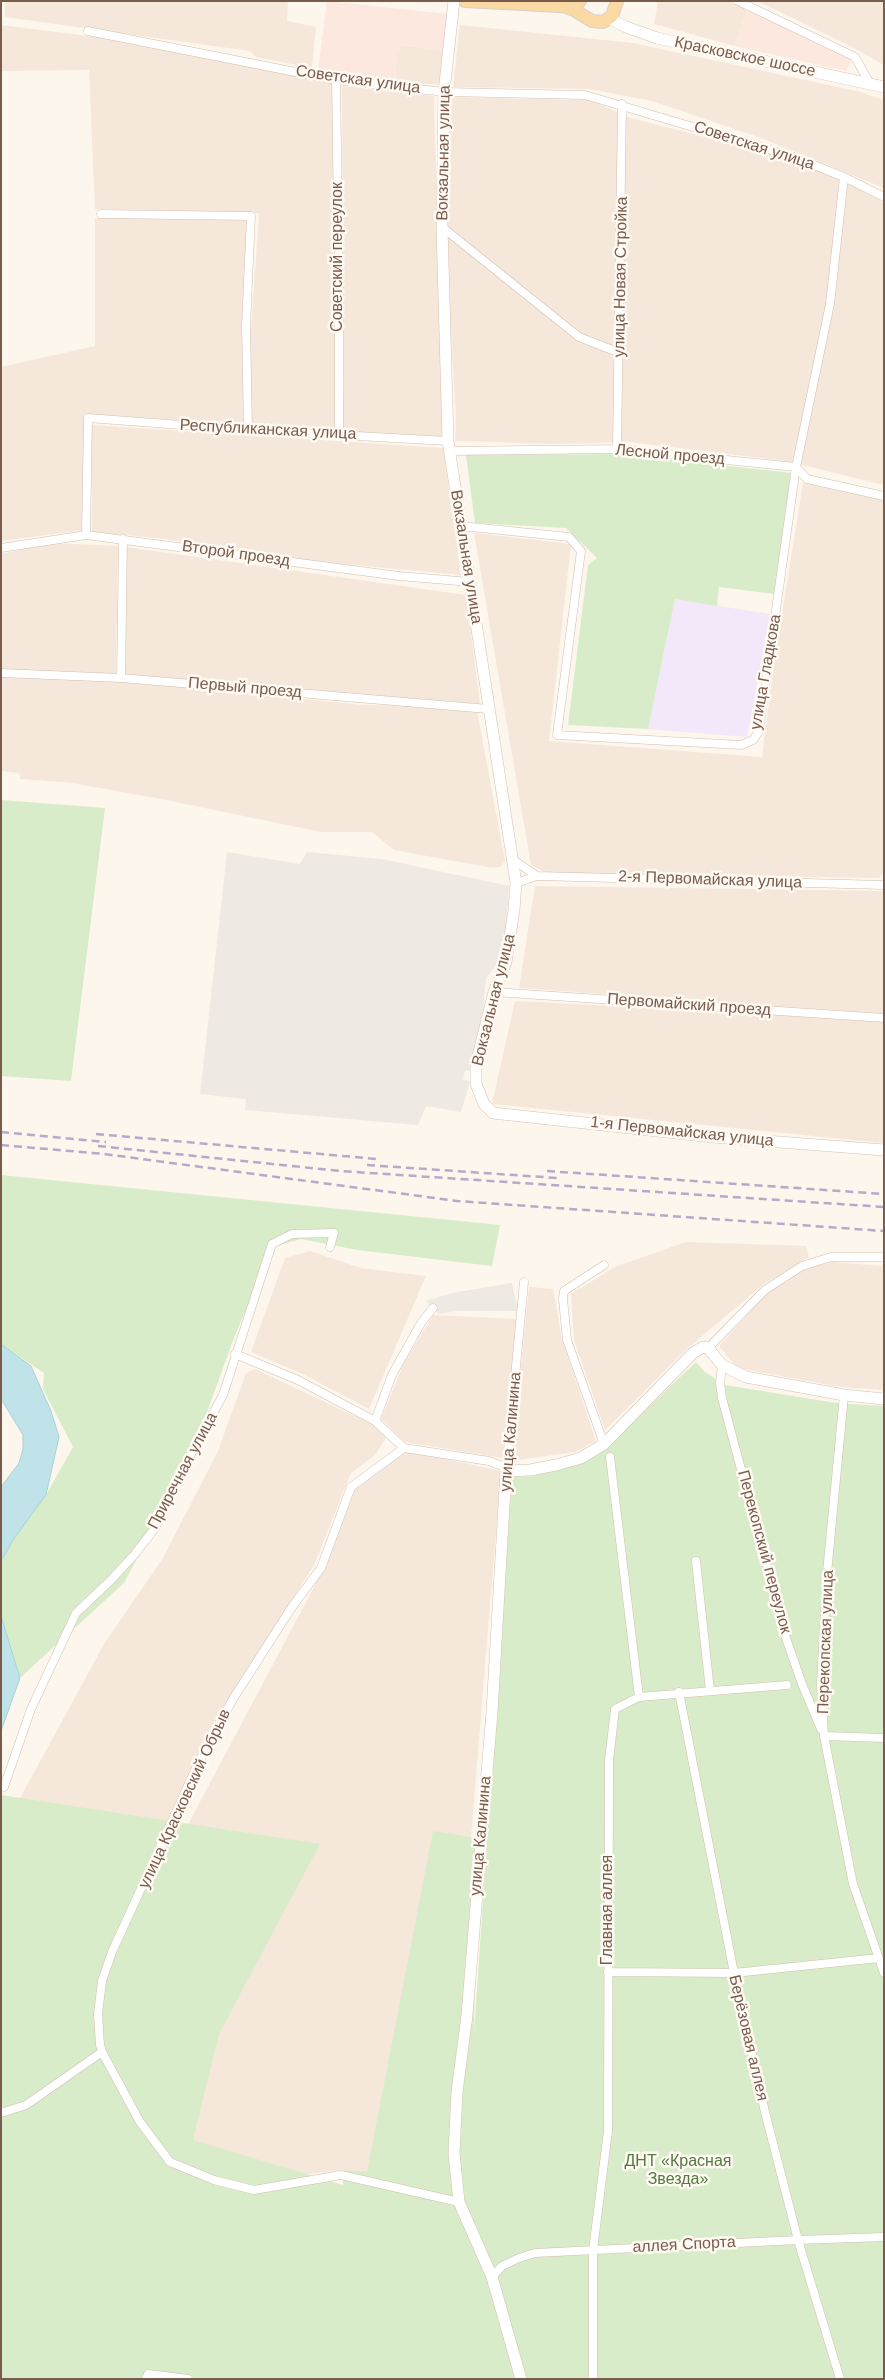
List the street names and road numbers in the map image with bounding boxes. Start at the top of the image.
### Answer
street label: Красковское шоссе [673,33,817,81]
street label: Советская улица [294,62,422,98]
street label: Вокзальная улица [433,85,455,221]
street label: Советская улица [691,117,817,175]
street label: Советский переулок [328,182,348,332]
street label: улица Новая Стройка [610,196,632,358]
street label: Республиканская улица [179,416,357,444]
street label: Лесной проезд [614,441,726,469]
street label: Вокзальная улица [446,489,486,625]
street label: Второй проезд [181,537,291,571]
street label: улица Гладкова [746,613,786,731]
street label: Первый проезд [187,673,303,703]
street label: 2-я Первомайская улица [618,867,802,893]
street label: Вокзальная улица [468,932,520,1068]
street label: Первомайский проезд [607,990,771,1020]
street label: 1-я Первомайская улица [589,1113,775,1151]
street label: улица Калинина [496,1371,526,1493]
street label: Приречная улица [144,1409,222,1533]
street label: Перекопский переулок [733,1468,795,1636]
street label: Перекопская улица [814,1570,838,1714]
street label: улица Красковский Обрыв [135,1706,235,1892]
street label: улица Калинина [466,1775,496,1897]
street label: Главная аллея [598,1855,618,1965]
street label: Берёзовая аллея [724,1973,772,2103]
street label: аллея Спорта [632,2233,736,2257]

